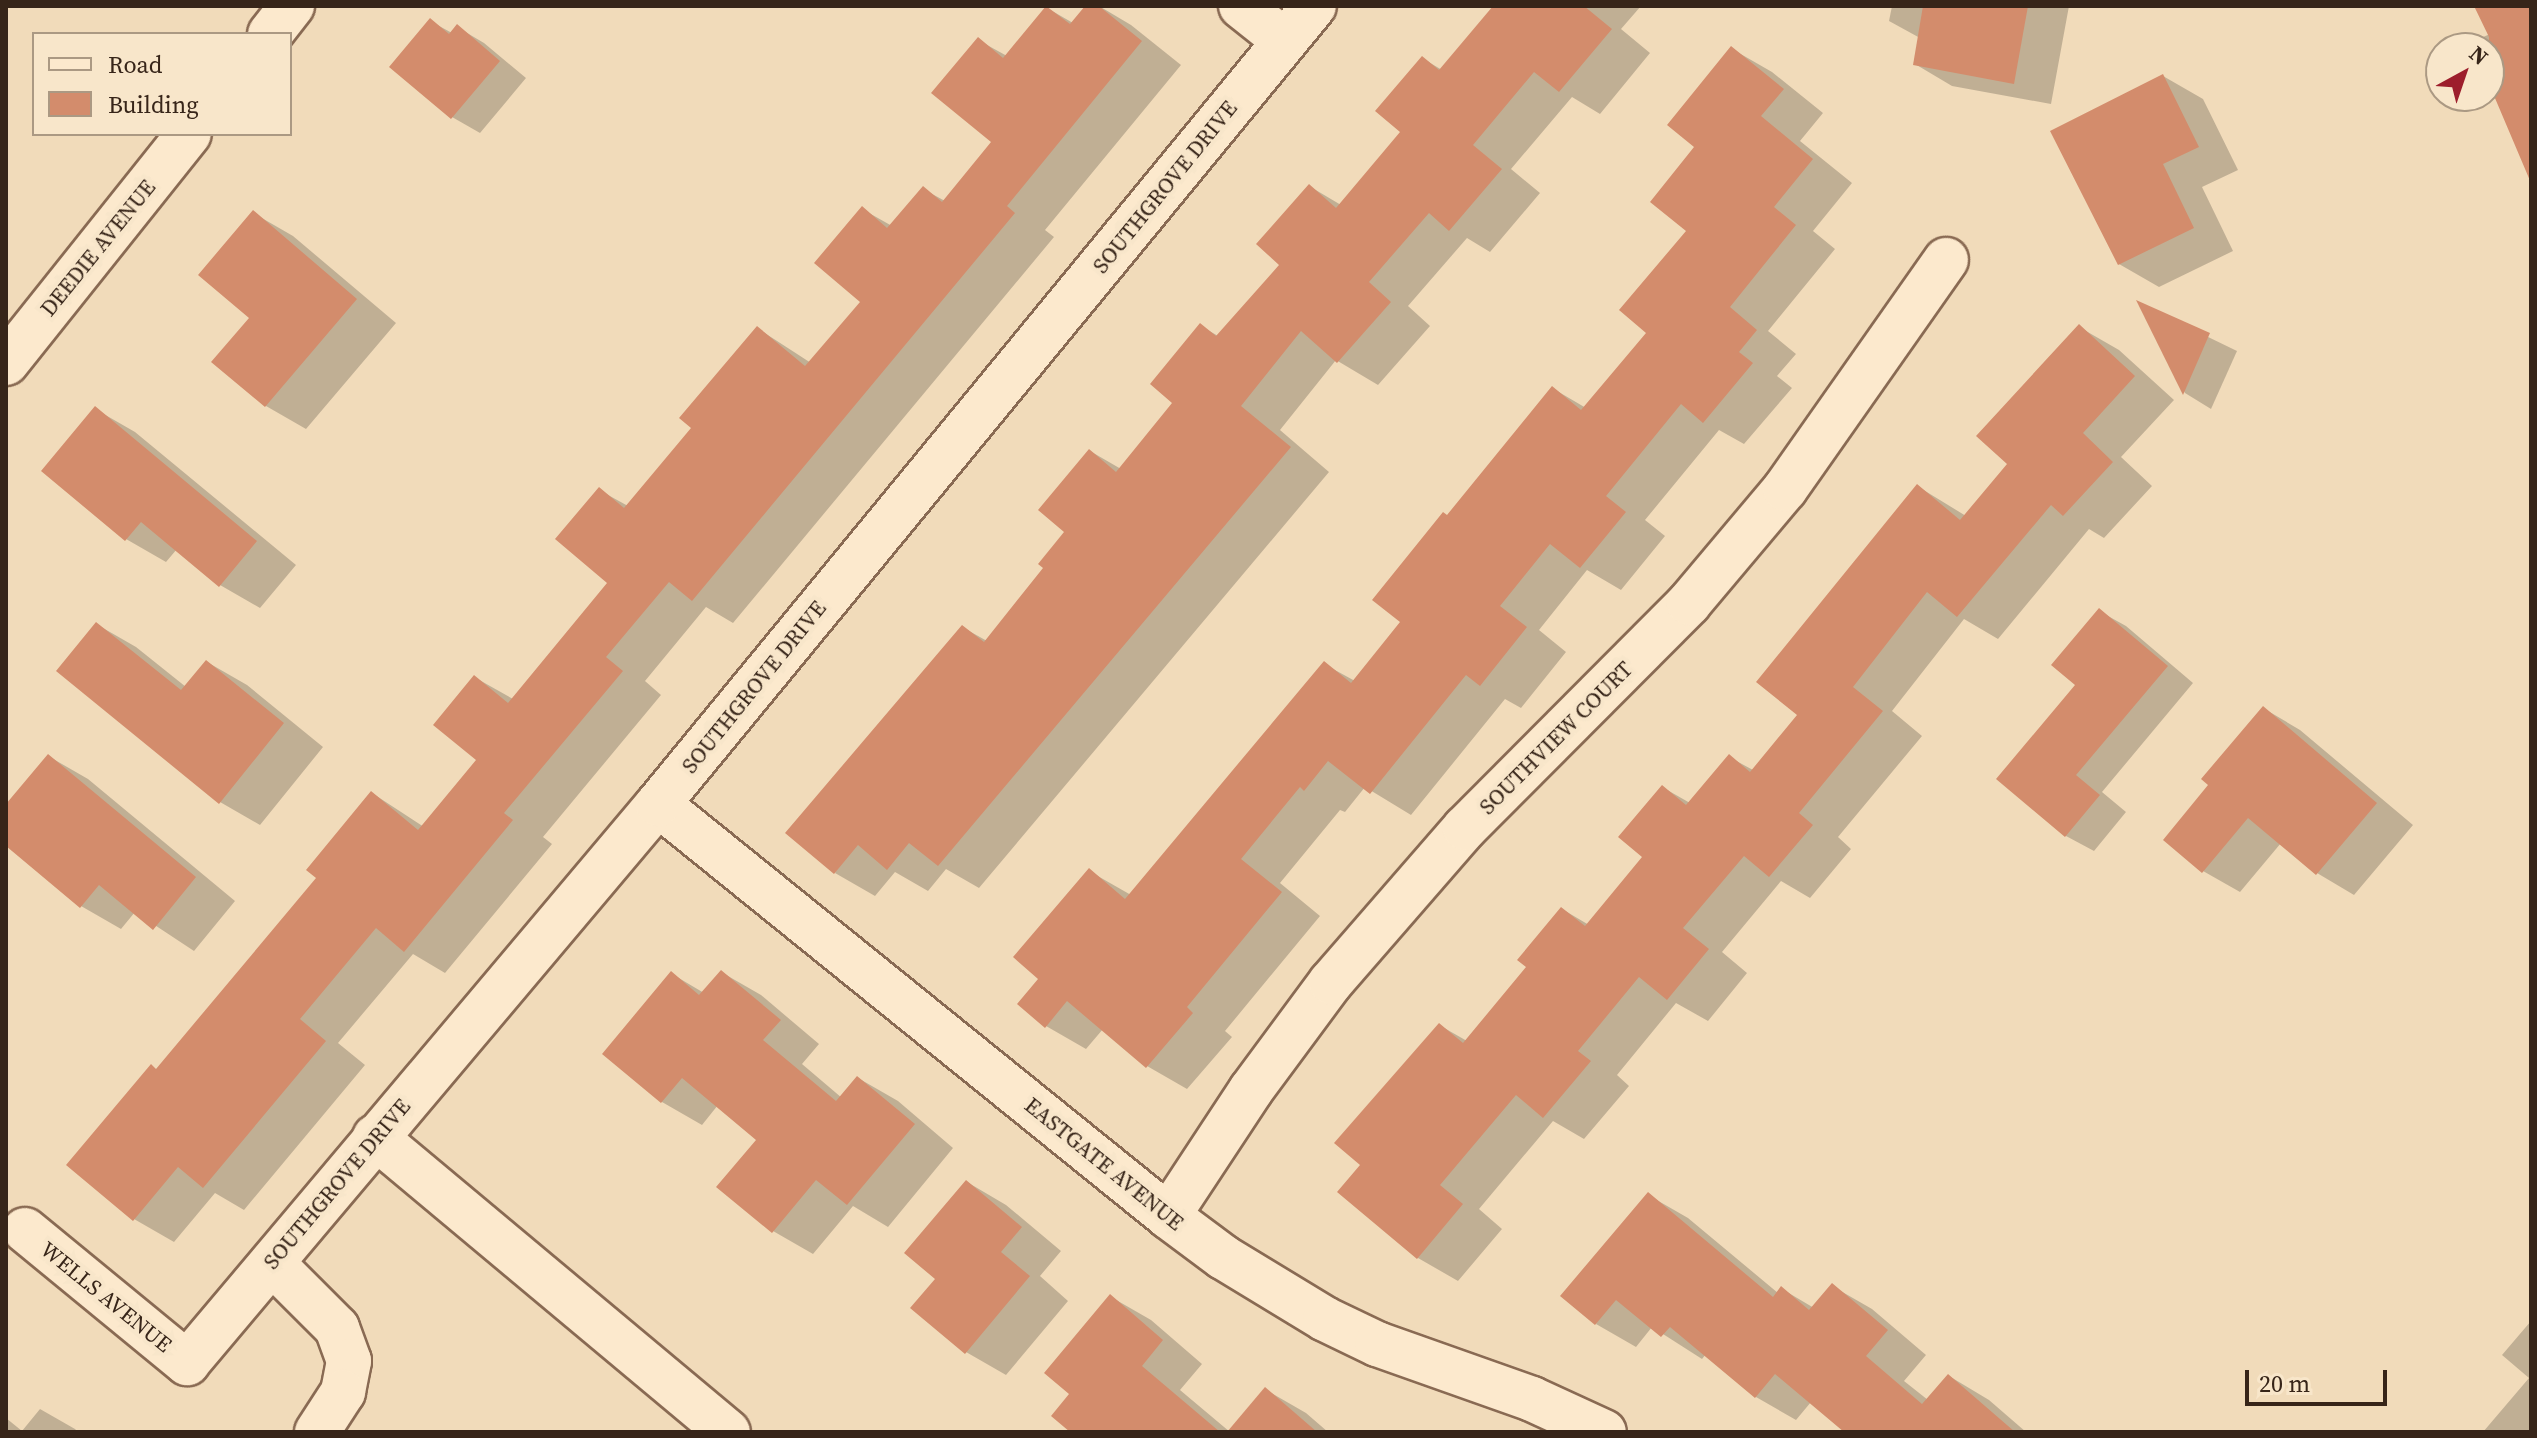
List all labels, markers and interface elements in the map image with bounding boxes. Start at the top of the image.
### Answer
legend [32,32,292,136]
north arrow [2425,32,2505,112]
text: N [2463,39,2495,72]
text: Road [108,48,162,81]
text: Building [108,88,199,121]
street label: SOUTHGROVE DRIVE [1087,95,1243,279]
street label: DEEDIE AVENUE [35,174,161,322]
street label: SOUTHGROVE DRIVE [676,595,832,779]
street label: SOUTHVIEW COURT [1474,656,1638,820]
street label: EASTGATE AVENUE [1019,1092,1189,1236]
street label: SOUTHGROVE DRIVE [258,1093,416,1275]
street label: WELLS AVENUE [35,1236,177,1358]
scale bar [2249,1354,2391,1404]
text: 20 m [2259,1367,2310,1400]

